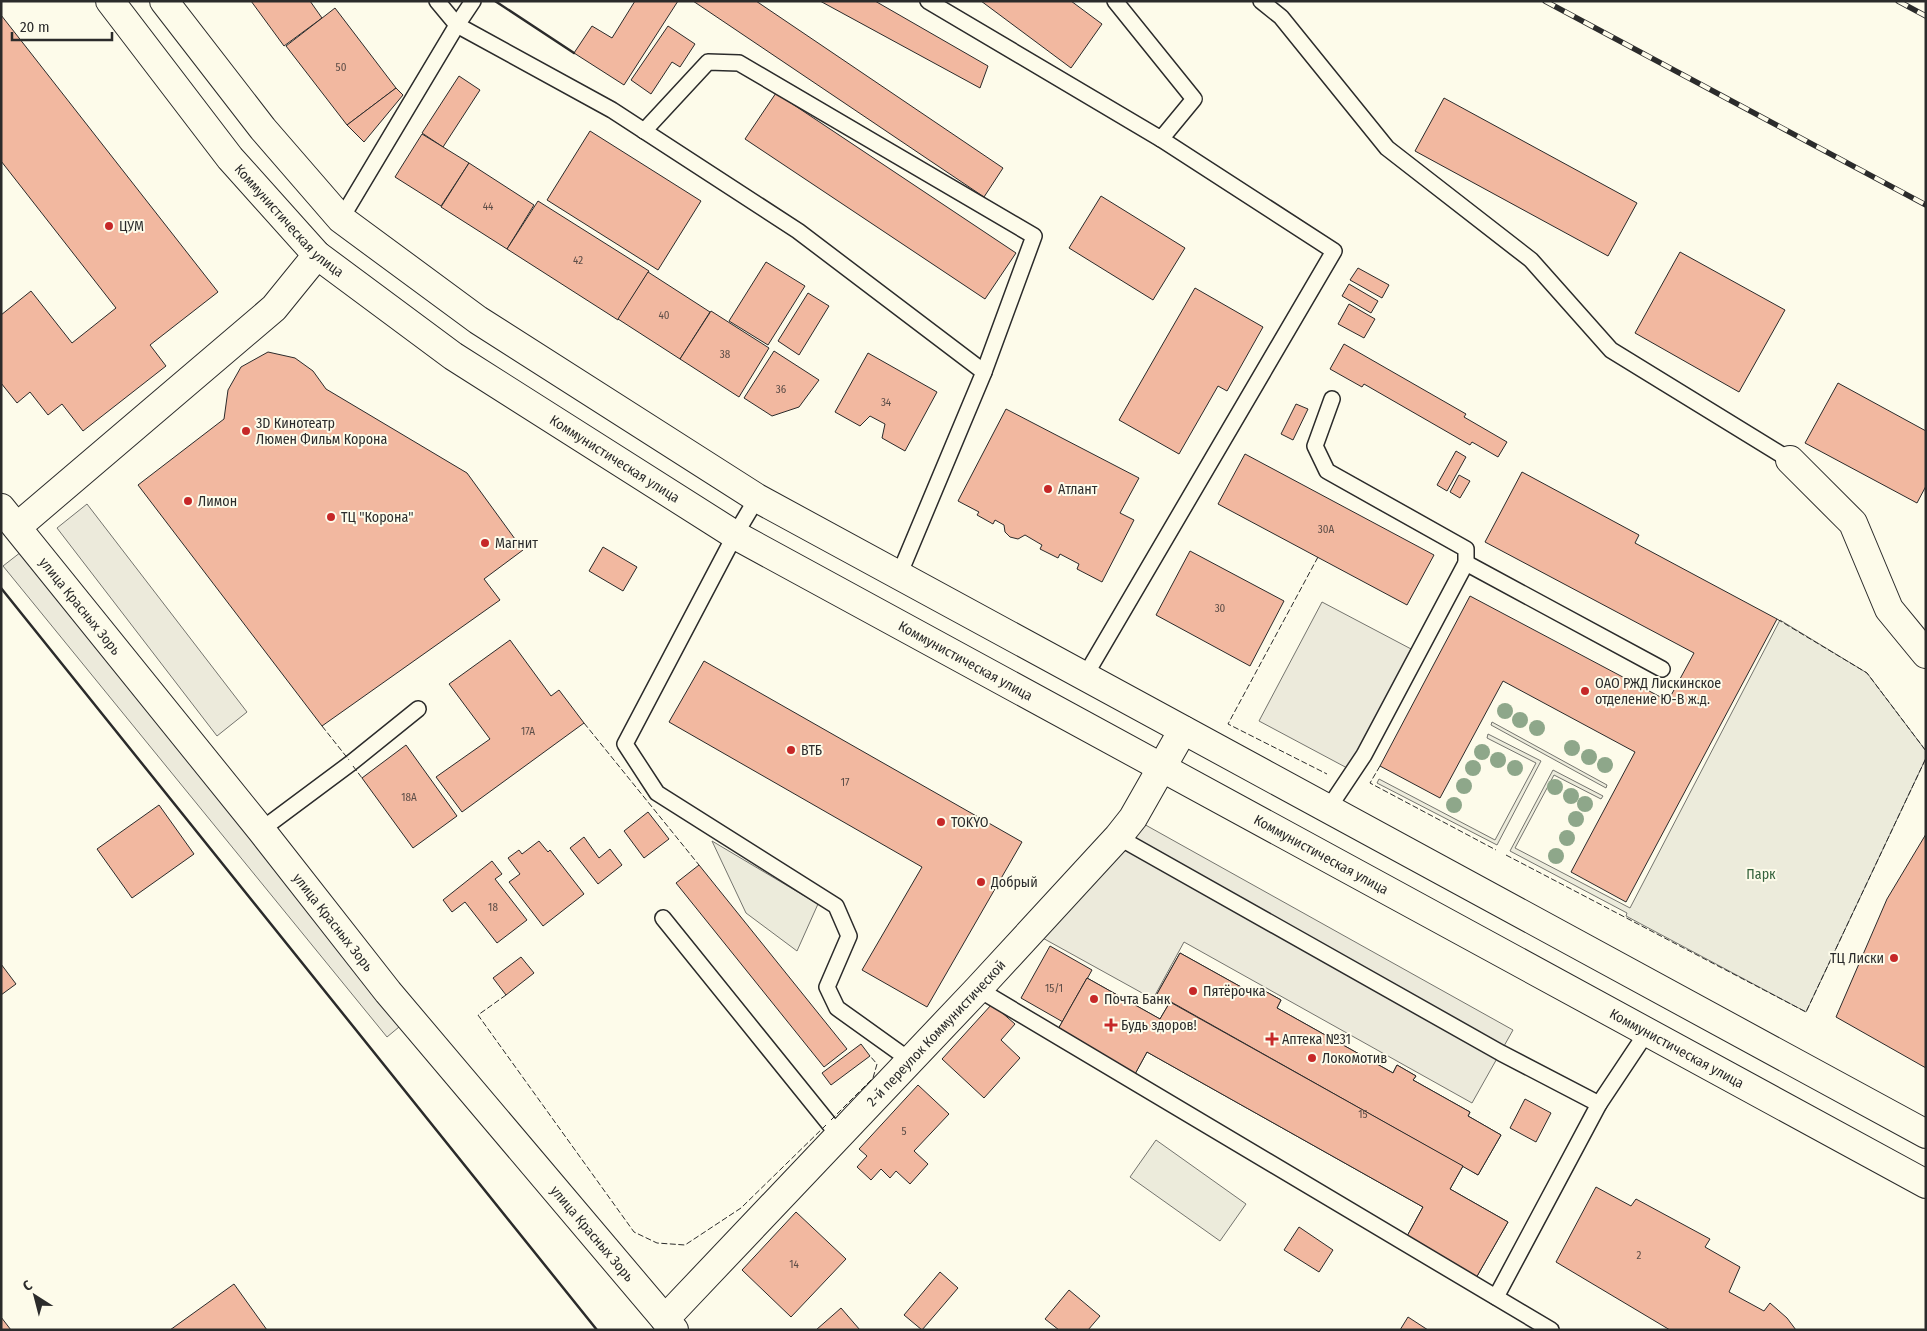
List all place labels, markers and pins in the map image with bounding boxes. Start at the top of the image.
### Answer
place label: ЦУМ [119,218,144,235]
marker: ЦУМ [103,220,115,232]
place label: 3D Кинотеатр Люмен Фильм Корона [256,415,388,448]
marker: 3D Кинотеатр Люмен Фильм Корона [240,425,252,437]
place label: Атлант [1058,481,1098,498]
marker: Атлант [1042,483,1054,495]
place label: Лимон [198,493,237,510]
marker: Лимон [182,495,194,507]
place label: ТЦ "Корона" [341,509,413,526]
marker: ТЦ "Корона" [325,511,337,523]
place label: Магнит [495,535,538,552]
marker: Магнит [479,537,491,549]
place label: ОАО РЖД Лискинское отделение Ю-В ж.д. [1595,675,1721,708]
marker: ОАО РЖД Лискинское отделение Ю-В ж.д. [1579,685,1591,697]
place label: ВТБ [801,742,822,759]
marker: ВТБ [785,744,797,756]
place label: TOKYO [951,814,989,831]
marker: TOKYO [935,816,947,828]
place label: Добрый [990,874,1038,891]
marker: Добрый [975,876,987,888]
place label: ТЦ Лиски [1830,950,1884,967]
marker: ТЦ Лиски [1888,952,1900,964]
place label: Пятёрочка [1203,983,1266,1000]
marker: Пятёрочка [1187,985,1199,997]
place label: Почта Банк [1104,991,1171,1008]
marker: Почта Банк [1088,993,1100,1005]
place label: Будь здоров! [1121,1017,1197,1034]
marker: Будь здоров! [1105,1019,1117,1031]
place label: Аптека №31 [1282,1031,1351,1048]
marker: Аптека №31 [1266,1033,1278,1045]
place label: Локомотив [1322,1050,1387,1067]
marker: Локомотив [1306,1052,1318,1064]

